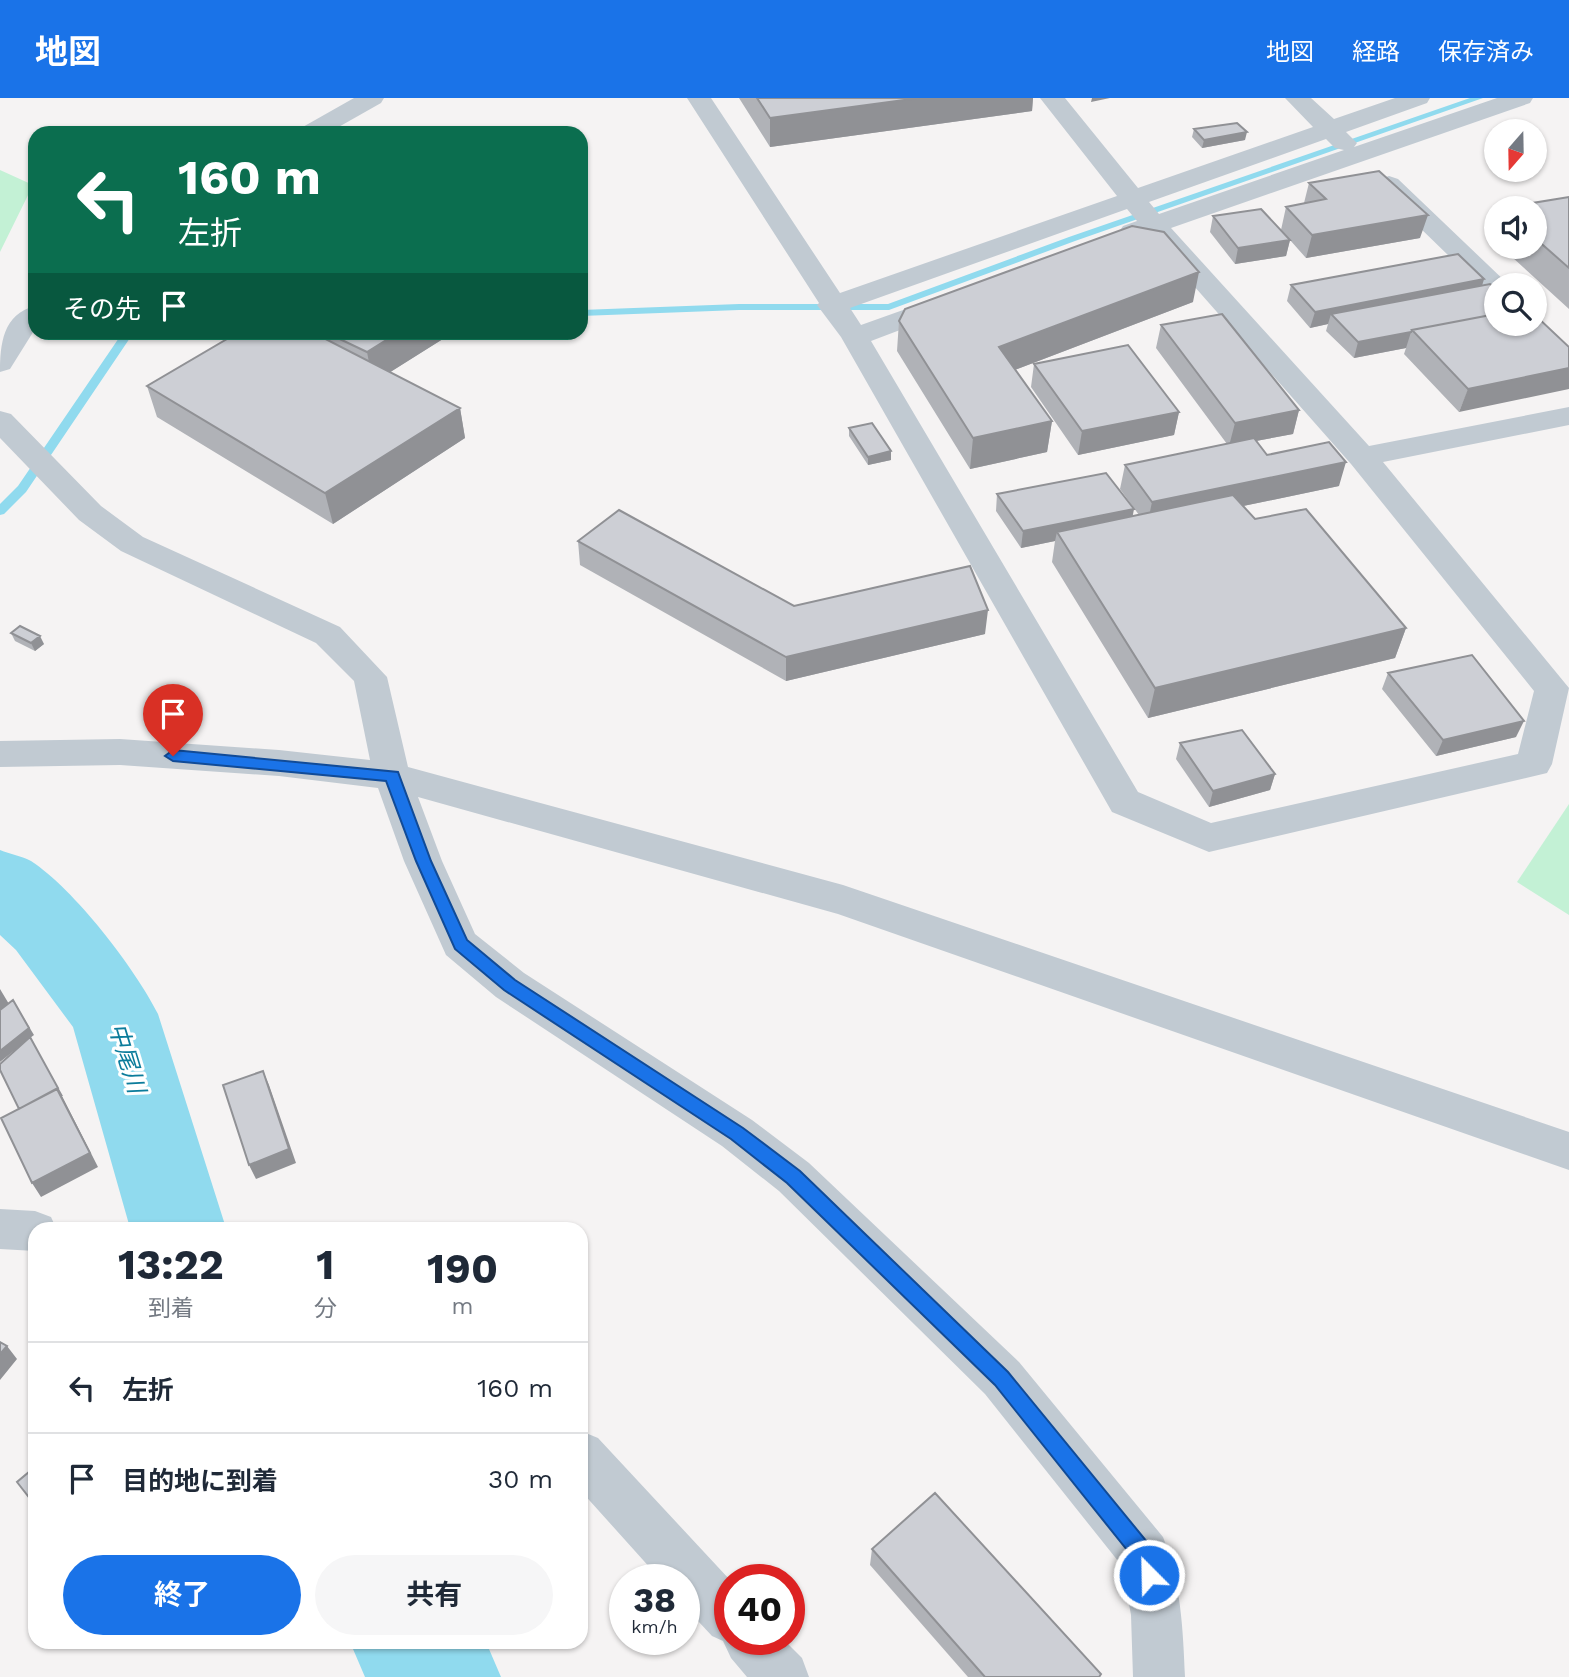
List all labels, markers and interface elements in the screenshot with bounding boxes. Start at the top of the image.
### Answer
text: 地図 [35,32,101,71]
text: 地図 [1266,38,1314,66]
text: 経路 [1352,38,1400,66]
text: 保存済み [1438,38,1534,66]
north arrow [1484,119,1547,182]
map controls [1484,119,1547,336]
text: 160 m [178,148,321,206]
icon: left [63,154,154,245]
button: sound [1484,196,1547,259]
text: 左折 [178,214,242,252]
button: search [1484,273,1547,336]
icon: arrive [155,287,193,325]
text: その先 [63,294,141,324]
pin [143,684,203,756]
icon: arrive [154,695,192,733]
water label: 中尾川 [103,1019,152,1099]
text: 13:22 [118,1240,224,1289]
text: 1 [316,1240,334,1289]
text: 190 [427,1244,498,1293]
text: m [451,1293,473,1320]
text: 到着 [148,1295,194,1322]
text: 分 [314,1295,337,1322]
icon: left [63,1369,101,1407]
text: 160 m [477,1373,553,1403]
text: 左折 [122,1375,174,1405]
icon: arrive [63,1460,101,1498]
text: 30 m [488,1464,553,1494]
text: 目的地に到着 [122,1466,278,1496]
position arrow [1112,1538,1186,1612]
button: 終了 [63,1555,301,1635]
button: 共有 [315,1555,553,1635]
speed limit sign: 40 [714,1564,805,1655]
text: 38 [633,1579,676,1621]
text: km/h [631,1616,678,1637]

